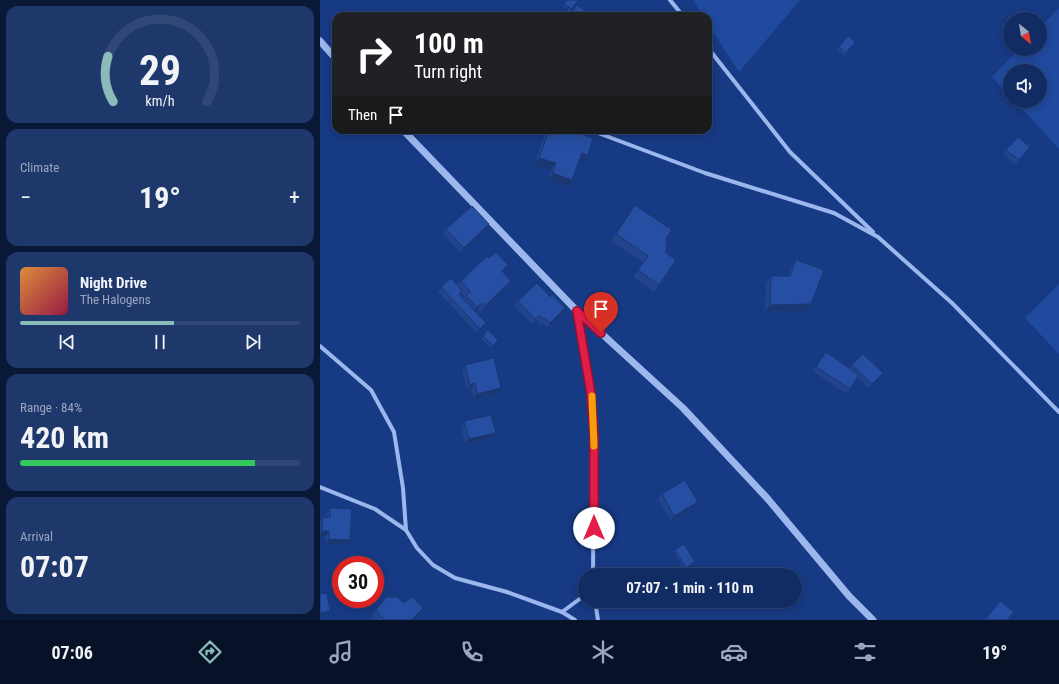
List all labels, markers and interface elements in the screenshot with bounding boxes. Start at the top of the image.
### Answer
north arrow [1003,12,1047,56]
map controls [1003,12,1047,108]
text: 100 m [414,27,484,60]
icon: right [348,28,400,80]
text: 29 [139,46,181,95]
text: Turn right [414,61,482,82]
button: sound [1003,64,1047,108]
text: km/h [145,93,175,109]
icon: arrive [385,104,407,126]
text: Then [348,106,377,124]
text: Climate [20,160,59,175]
text: 19° [139,180,181,215]
text: − [20,185,31,210]
text: + [289,185,300,210]
text: Night Drive [80,274,147,292]
text: The Halogens [80,292,151,307]
pin [584,292,618,333]
icon: arrive [590,298,612,320]
icon: previous [56,331,78,353]
icon: pause [149,331,171,353]
icon: next [242,331,264,353]
text: Range · 84% [20,400,82,415]
text: 420 km [20,420,109,455]
position arrow [573,507,615,549]
text: Arrival [20,529,53,544]
text: 07:07 [20,549,89,584]
speed limit sign: 30 [332,556,384,608]
text: 07:07 · 1 min · 110 m [626,579,754,597]
icon: directions [196,638,224,666]
icon: music [327,638,355,666]
icon: phone [458,638,486,666]
icon: climate [589,638,617,666]
icon: car [720,638,748,666]
icon: filters [851,638,879,666]
text: 07:06 [52,642,93,663]
text: 19° [982,642,1007,663]

